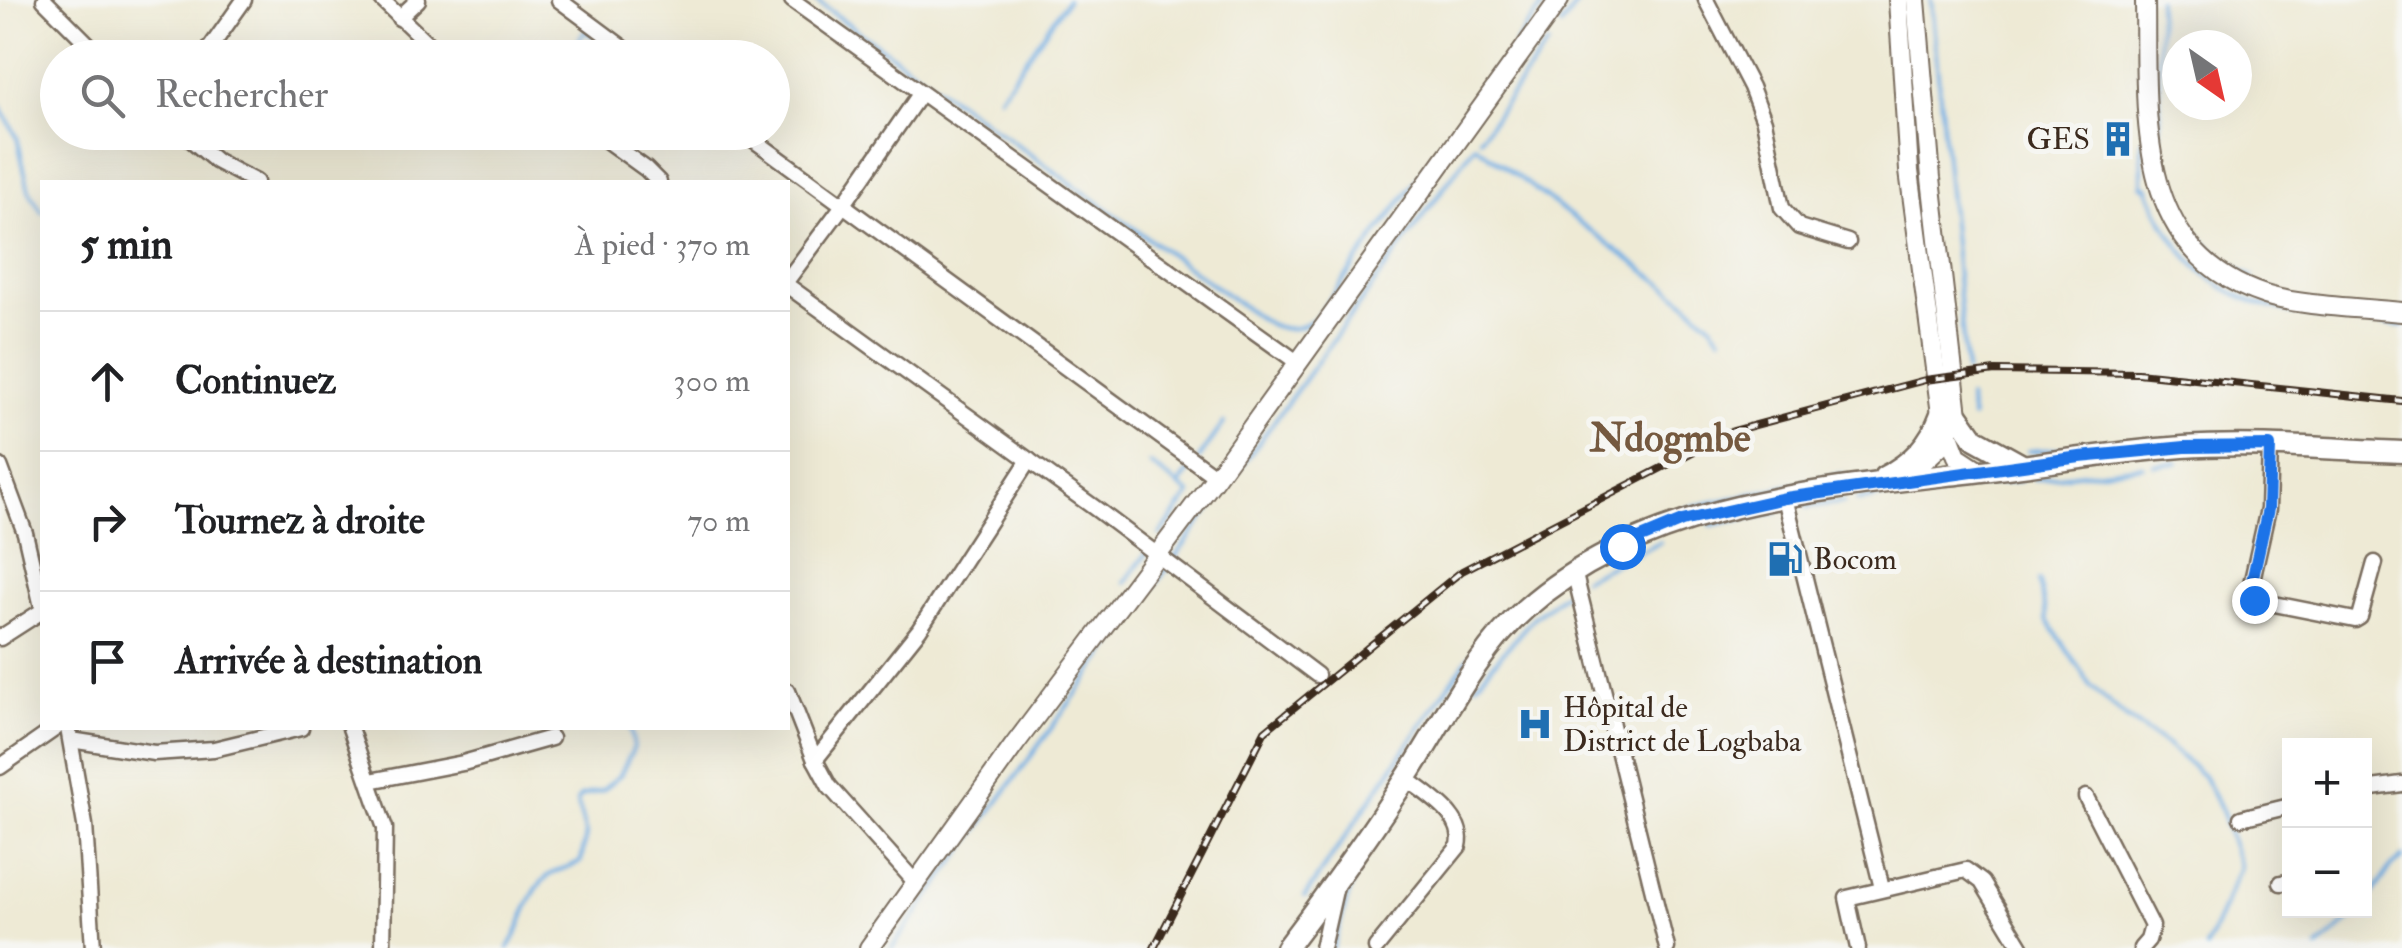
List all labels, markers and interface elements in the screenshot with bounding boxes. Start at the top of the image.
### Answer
north arrow [2162,30,2252,120]
search box [40,40,790,150]
icon: search [75,68,130,123]
text: Rechercher [155,71,328,119]
building icon: GES [2099,120,2137,158]
place label: GES [2026,121,2090,158]
text: 5 min [80,219,173,271]
text: À pied · 370 m [575,225,750,265]
icon: ahead [80,354,135,409]
text: Continuez [175,357,336,405]
text: 300 m [673,361,750,401]
district label: Ndogmbe [1589,413,1751,464]
icon: right [80,494,135,549]
text: Tournez à droite [175,497,425,545]
text: 70 m [687,501,750,541]
route start [1600,524,1646,570]
fuel station icon: Bocom [1766,540,1804,578]
place label: Bocom [1813,541,1897,578]
route end [2232,578,2278,624]
icon: arrive [80,634,135,689]
text: Arrivée à destination [175,637,482,685]
place label: Hôpital de District de Logbaba [1563,689,1802,760]
hospital icon: Hôpital de District de Logbaba [1516,705,1554,743]
map controls [2282,738,2372,918]
button: + [2282,738,2372,828]
button: − [2282,828,2372,918]

